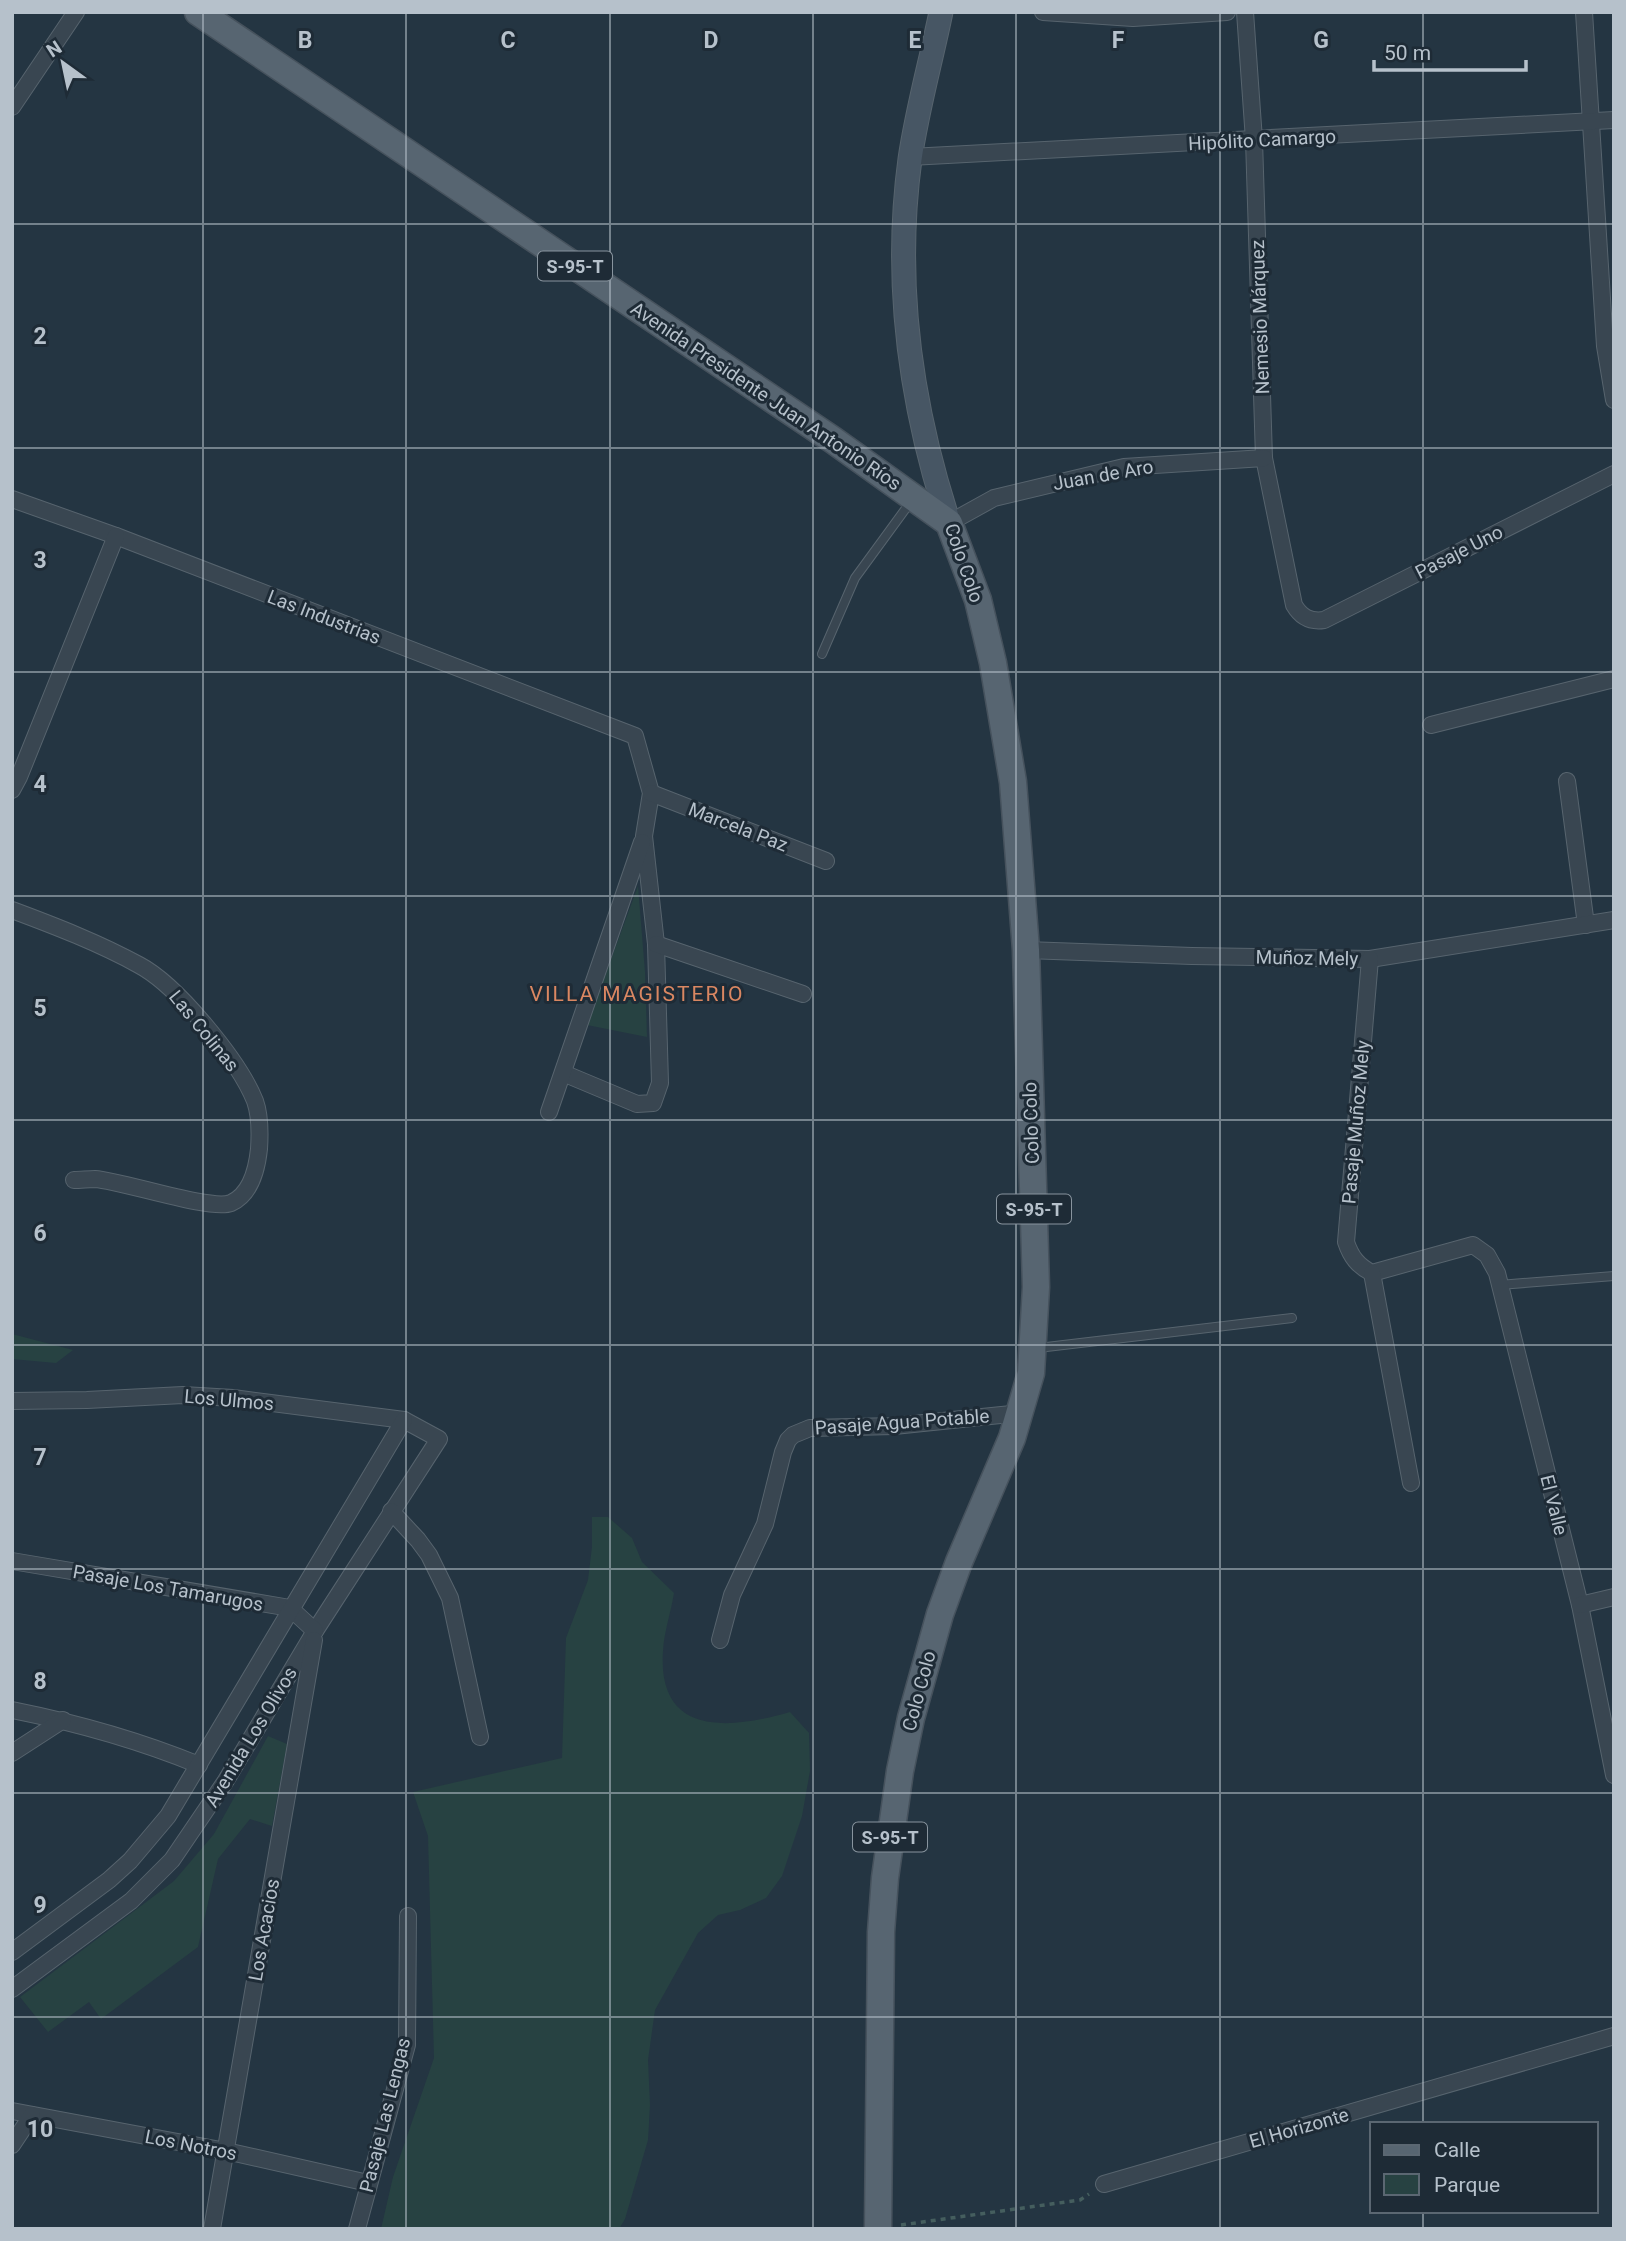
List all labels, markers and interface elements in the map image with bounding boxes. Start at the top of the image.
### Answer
text: B [298,27,312,54]
text: C [500,27,516,54]
text: D [704,27,718,54]
text: E [909,27,922,54]
text: F [1112,27,1125,54]
text: G [1313,27,1329,54]
north arrow [28,28,98,98]
scale bar [1374,28,1526,72]
text: N [42,36,66,62]
text: 50 m [1384,41,1431,65]
street label: Hipólito Camargo [1188,125,1336,155]
street label: Nemesio Márquez [1246,239,1274,395]
road number: S-95-T [538,252,612,280]
street label: Avenida Presidente Juan Antonio Ríos [627,297,905,495]
text: 2 [33,323,47,350]
street label: Juan de Aro [1051,455,1155,495]
street label: Colo Colo [940,520,988,606]
street label: Pasaje Uno [1411,520,1507,584]
text: 3 [33,547,47,574]
street label: Las Industrias [264,585,384,649]
text: 4 [33,771,47,798]
street label: Marcela Paz [685,798,791,856]
street label: Muñoz Mely [1255,946,1359,970]
district label: VILLA MAGISTERIO [530,982,744,1006]
street label: Las Colinas [164,986,244,1076]
text: 5 [33,995,47,1022]
street label: Pasaje Muñoz Mely [1337,1039,1375,1205]
street label: Colo Colo [1018,1082,1044,1164]
road number: S-95-T [997,1194,1071,1224]
text: 6 [33,1220,47,1247]
street label: Los Ulmos [183,1385,275,1415]
street label: Pasaje Agua Potable [814,1404,990,1440]
text: 7 [33,1444,47,1471]
street label: El Valle [1535,1472,1573,1538]
street label: Pasaje Los Tamarugos [71,1560,265,1616]
street label: Colo Colo [897,1648,941,1734]
street label: Avenida Los Olivos [200,1663,302,1811]
text: 8 [33,1668,47,1695]
road number: S-95-T [853,1823,927,1852]
street label: Los Acacios [244,1877,284,1983]
text: 9 [33,1892,47,1919]
street label: Pasaje Las Lengas [355,2035,415,2195]
street label: El Horizonte [1247,2103,1351,2153]
text: 10 [27,2116,53,2143]
legend [1370,2122,1598,2213]
street label: Los Notros [143,2125,239,2165]
text: Calle [1434,2138,1480,2162]
text: Parque [1434,2173,1500,2197]

